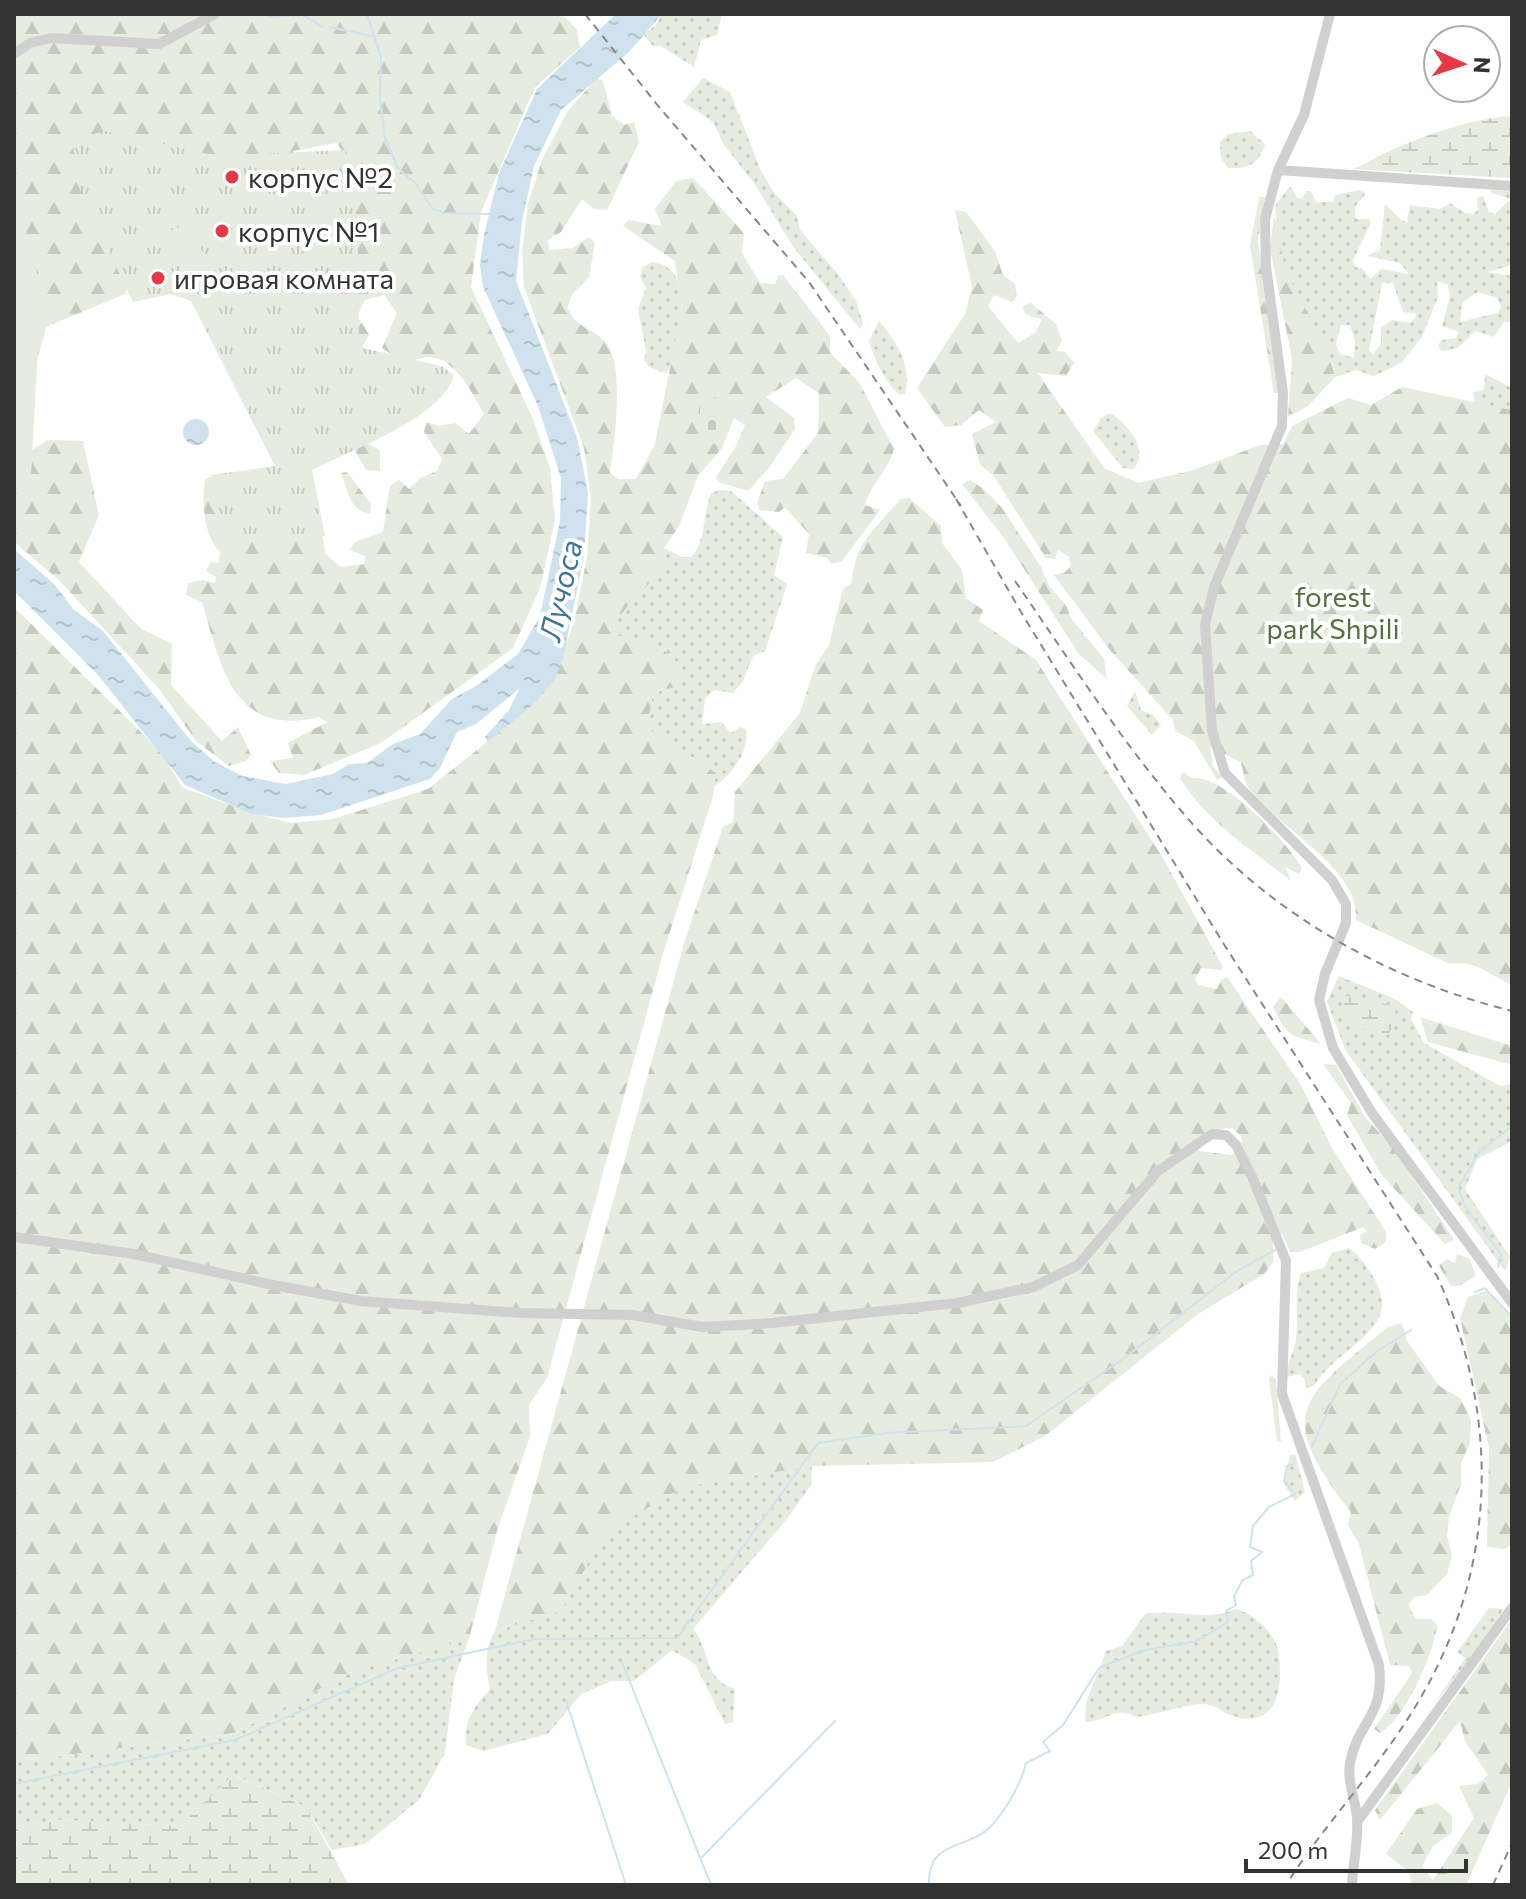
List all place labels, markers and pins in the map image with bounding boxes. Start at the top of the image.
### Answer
place label: корпус №2 [248,160,393,194]
marker: корпус №2 [223,168,241,186]
place label: корпус №1 [238,214,379,248]
marker: корпус №1 [213,222,231,240]
place label: игровая комната [174,261,394,295]
marker: игровая комната [149,269,167,287]

